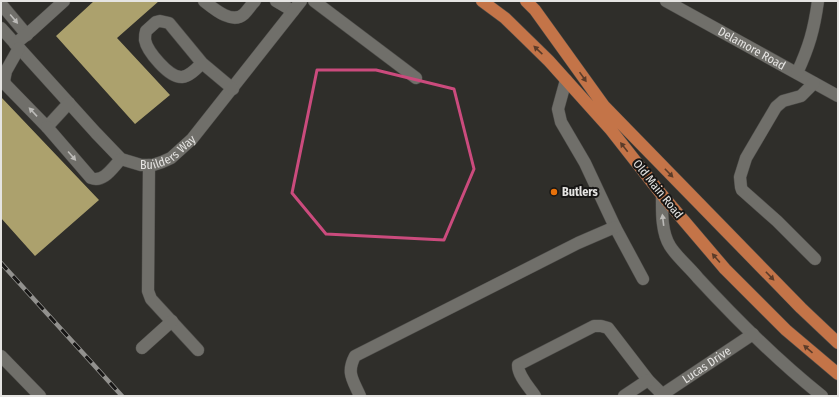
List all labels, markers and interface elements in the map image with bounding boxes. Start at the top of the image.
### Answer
one-way arrow [9,14,18,24]
street label: Delamore Road [716,24,788,73]
one-way arrow [533,45,543,54]
one-way arrow [579,71,587,82]
one-way arrow [29,108,38,117]
street label: Builders Way [140,132,199,172]
one-way arrow [620,141,629,152]
one-way arrow [68,151,77,162]
street label: Old Main Road [630,157,686,221]
one-way arrow [664,168,674,178]
place label: Butlers [562,185,599,199]
marker: Butlers [549,187,559,197]
one-way arrow [660,214,666,226]
one-way arrow [711,253,720,263]
one-way arrow [765,271,775,281]
street label: Lucas Drive [680,344,734,386]
one-way arrow [803,344,814,353]

